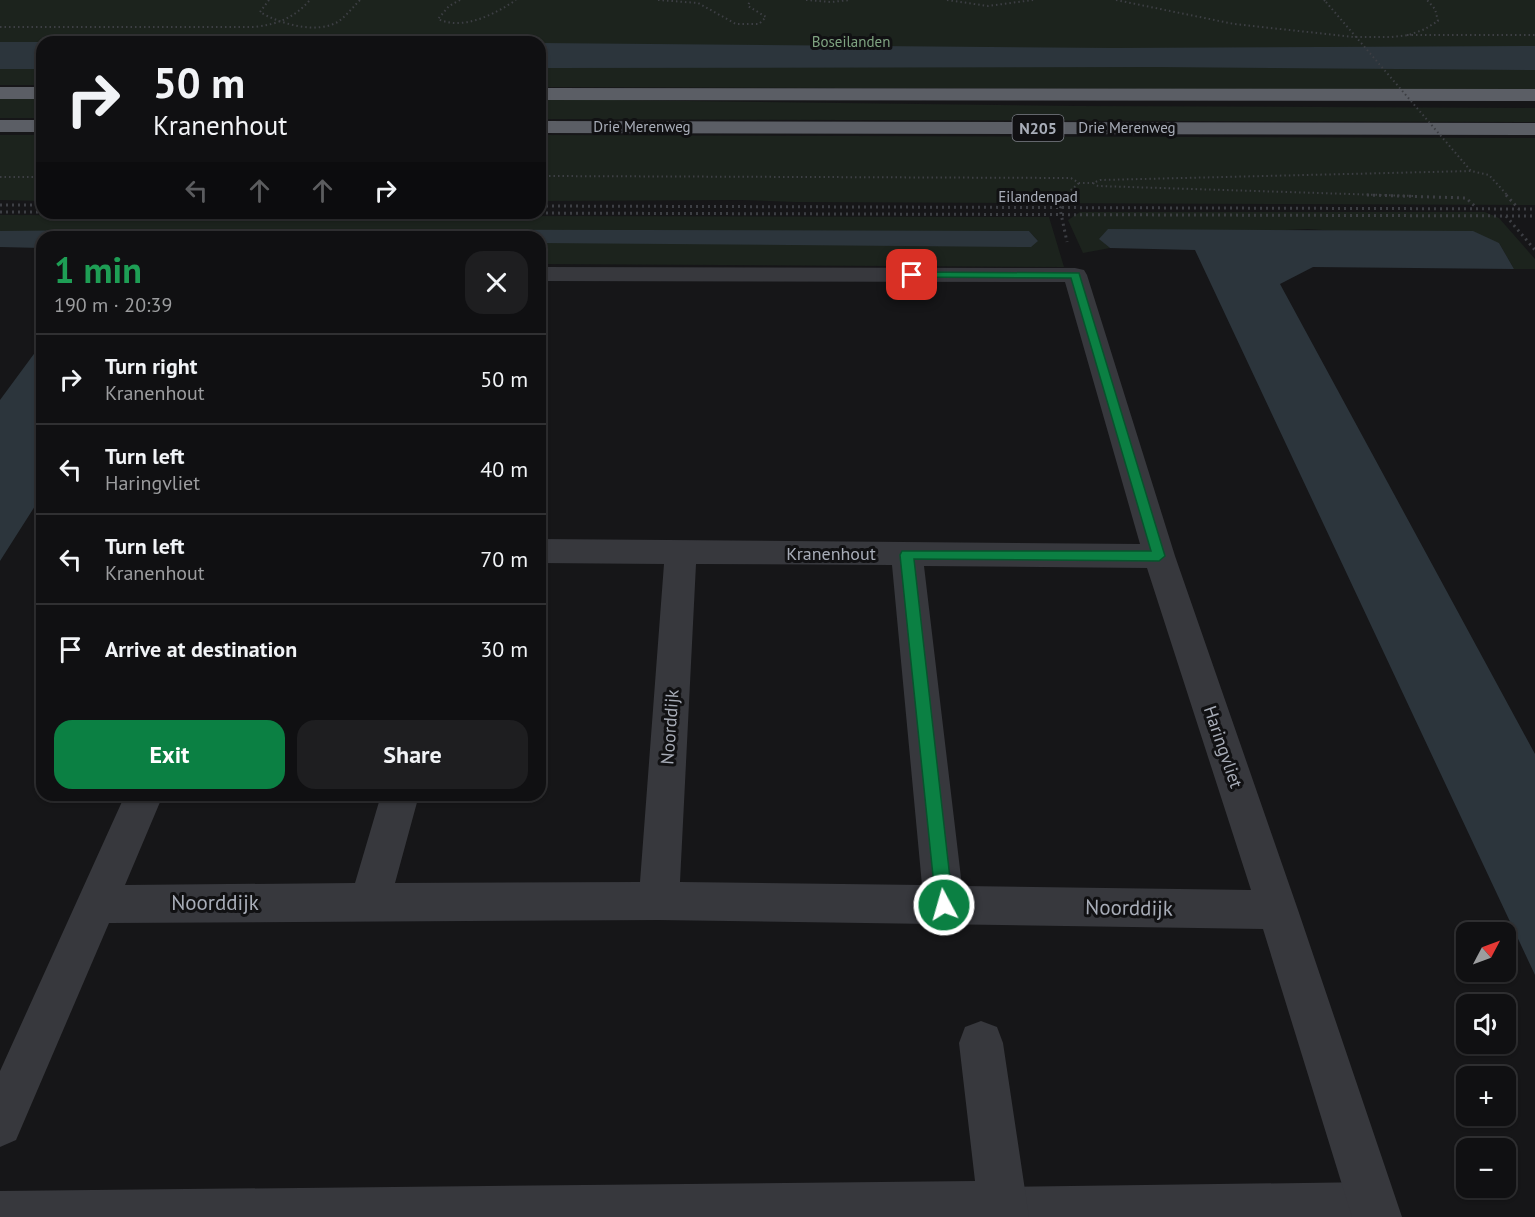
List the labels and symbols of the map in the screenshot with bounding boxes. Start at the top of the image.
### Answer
park label: Boseilanden [812,32,890,51]
road number: N205 [1012,115,1064,141]
street label: Drie Merenweg [593,117,691,136]
street label: Drie Merenweg [1078,118,1176,137]
street label: Eilandenpad [998,187,1078,206]
pin [886,249,937,300]
street label: Kranenhout [786,542,876,565]
street label: Noorddijk [655,688,684,765]
street label: Haringvliet [1199,703,1248,791]
position arrow [912,873,976,937]
street label: Noorddijk [171,889,259,916]
street label: Noorddijk [1085,893,1173,922]
north arrow [1456,922,1516,982]

